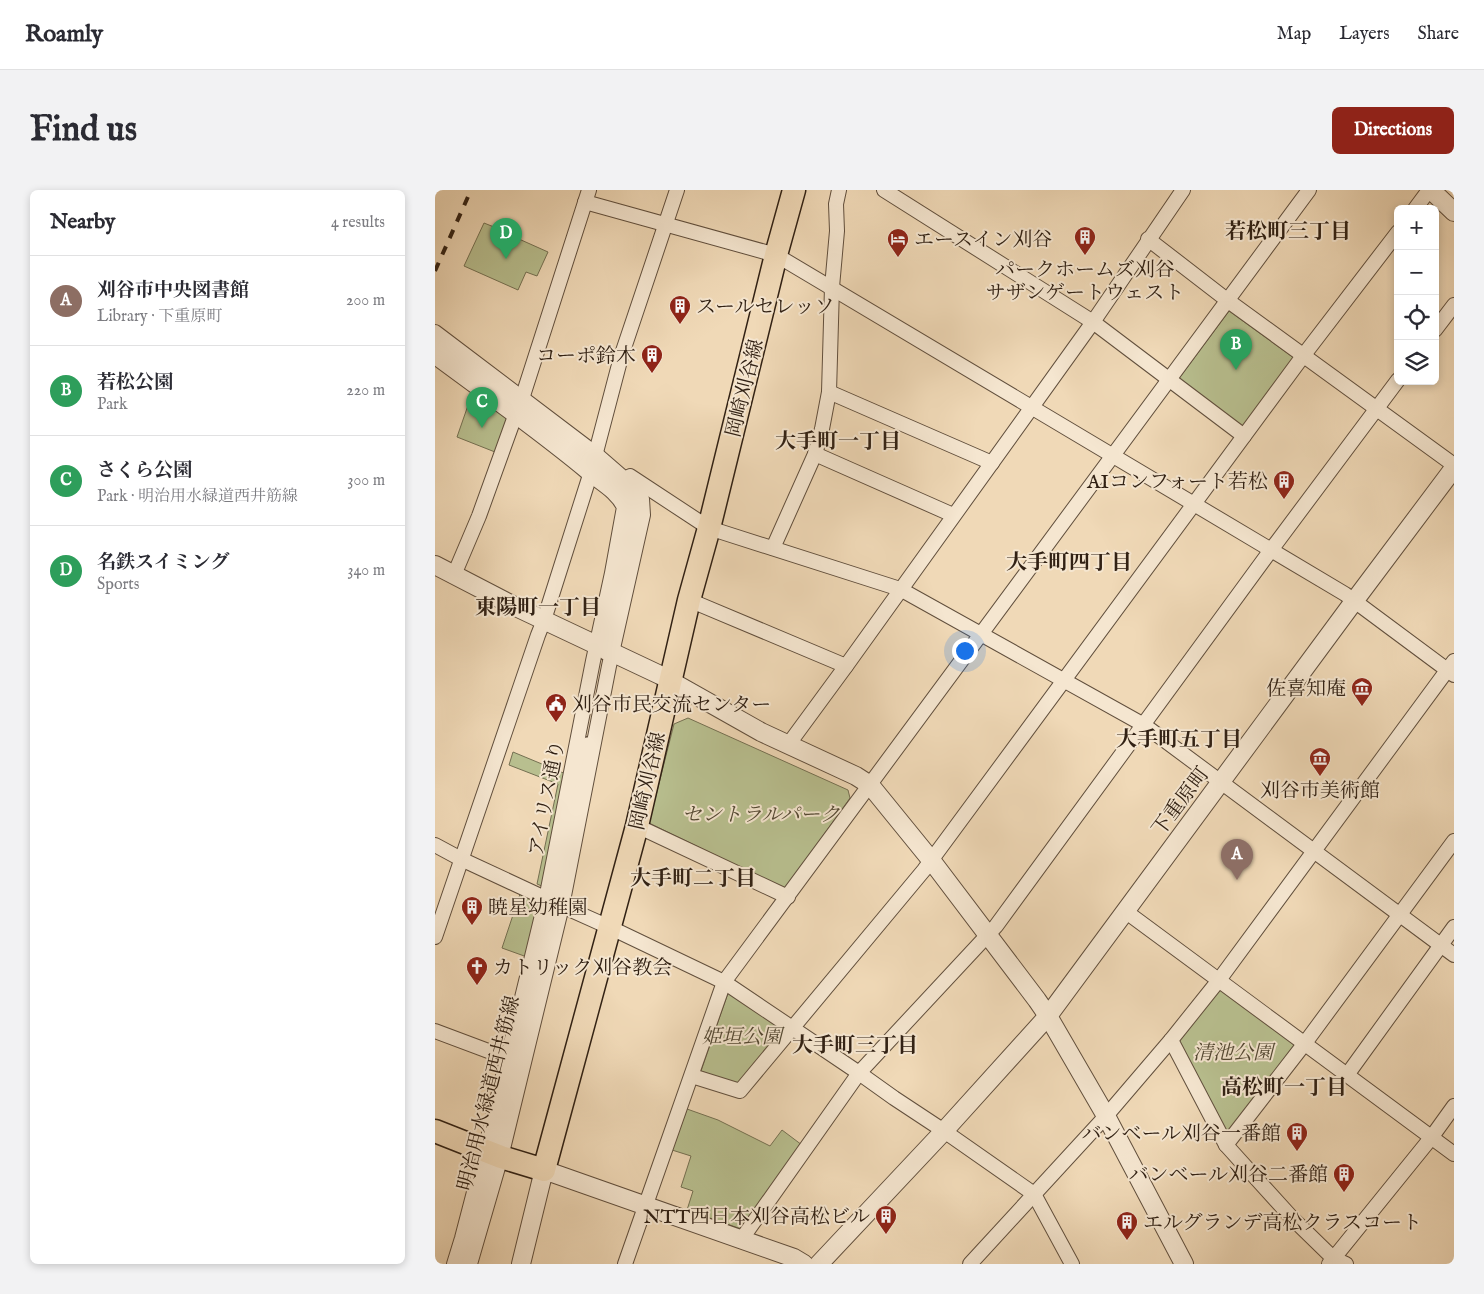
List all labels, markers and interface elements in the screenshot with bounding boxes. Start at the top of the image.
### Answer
text: Roamly [25,19,103,50]
text: Map [1277,23,1311,46]
text: Layers [1339,23,1390,46]
text: Share [1418,23,1459,46]
button: Directions [1332,107,1454,154]
text: Find us [30,108,137,153]
map controls [1394,205,1439,385]
button: + [1394,205,1439,250]
text: Nearby [50,209,115,236]
text: 4 results [331,213,385,233]
pin: D [490,218,522,259]
district label: 若松町三丁目 [1225,219,1351,246]
building icon: パークホームズ刈谷 サザンゲートウェスト [1073,225,1097,256]
hotel icon: エースイン刈谷 [886,227,910,258]
place label: エースイン刈谷 [914,228,1053,253]
button: − [1394,250,1439,295]
place label: パークホームズ刈谷 サザンゲートウェスト [986,258,1184,306]
text: 刈谷市中央図書館 [97,279,249,303]
text: A [61,291,71,311]
text: 200 m [346,291,385,311]
building icon: スールセレッソ [668,294,692,325]
place label: スールセレッソ [696,295,834,320]
button: locate [1394,295,1439,340]
text: Library · 下重原町 [97,307,222,327]
pin: B [1220,329,1252,370]
street label: 岡崎刈谷線 [721,337,770,440]
button: layers [1394,340,1439,385]
building icon: コーポ鈴木 [640,343,664,374]
place label: コーポ鈴木 [536,344,636,369]
text: 若松公園 [97,371,173,395]
text: B [61,381,71,401]
text: 220 m [346,381,385,401]
pin: C [466,387,498,428]
text: Park [97,395,127,415]
district label: 大手町一丁目 [775,429,901,456]
text: さくら公園 [97,459,192,483]
building icon: AIコンフォート若松 [1272,469,1296,500]
place label: AIコンフォート若松 [1086,470,1268,495]
text: C [60,471,72,491]
text: 300 m [347,471,385,491]
text: Park · 明治用水緑道西井筋線 [97,487,298,507]
district label: 大手町四丁目 [1006,550,1132,577]
text: 名鉄スイミング [97,551,229,575]
text: D [60,561,72,581]
text: 340 m [347,561,385,581]
text: Sports [97,575,139,595]
district label: 東陽町一丁目 [475,595,601,622]
your location [952,638,978,664]
museum icon: 佐喜知庵 [1350,676,1374,707]
place label: 佐喜知庵 [1266,677,1346,702]
public building icon: 刈谷市民交流センター [544,692,568,723]
place label: 刈谷市民交流センター [572,693,771,718]
district label: 大手町五丁目 [1116,727,1242,754]
street label: 岡崎刈谷線 [625,730,672,833]
street label: アイリス通り [524,738,571,858]
museum icon: 刈谷市美術館 [1308,746,1332,777]
street label: 下重原町 [1147,762,1215,841]
place label: 刈谷市美術館 [1260,779,1380,804]
park label: セントラルパーク [682,803,840,828]
pin: A [1221,839,1253,880]
district label: 大手町二丁目 [630,866,756,893]
building icon: 暁星幼稚園 [460,895,484,926]
place label: 暁星幼稚園 [488,896,588,921]
church icon: カトリック刈谷教会 [465,955,489,986]
place label: カトリック刈谷教会 [493,956,672,981]
street label: 明治用水緑道西井筋線 [453,993,526,1193]
park label: 姫垣公園 [702,1025,785,1050]
district label: 大手町三丁目 [792,1033,918,1060]
park label: 清池公園 [1193,1041,1276,1066]
district label: 高松町一丁目 [1221,1075,1347,1102]
building icon: バンベール刈谷一番館 [1285,1121,1309,1152]
place label: バンベール刈谷一番館 [1081,1122,1281,1147]
building icon: バンベール刈谷二番館 [1332,1162,1356,1193]
place label: バンベール刈谷二番館 [1128,1163,1328,1188]
building icon: NTT西日本刈谷高松ビル [874,1204,898,1235]
place label: NTT西日本刈谷高松ビル [643,1205,870,1230]
building icon: エルグランデ高松クラスコート [1115,1210,1139,1241]
place label: エルグランデ高松クラスコート [1143,1211,1422,1236]

